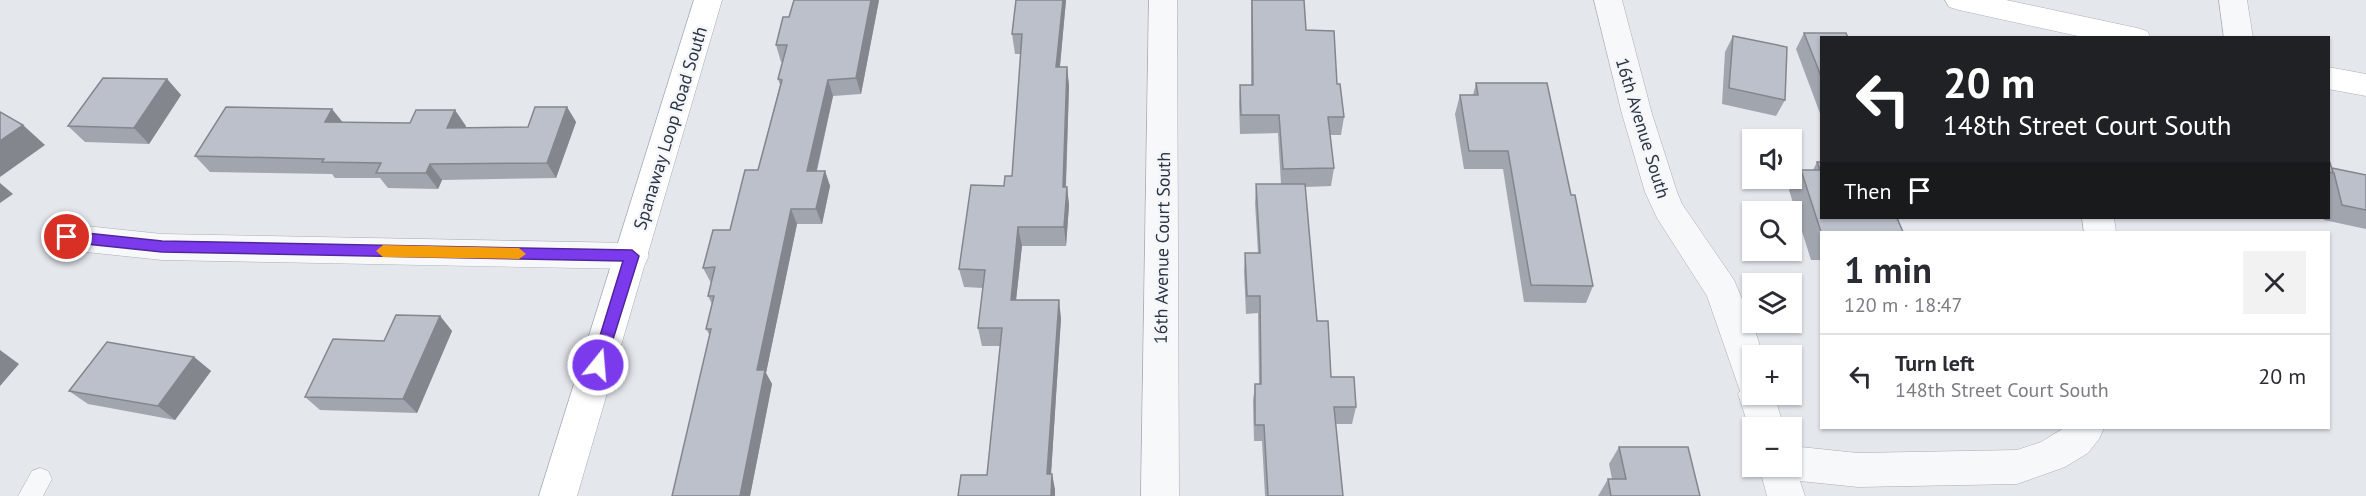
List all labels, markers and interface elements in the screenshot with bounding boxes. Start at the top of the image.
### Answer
street label: Spanaway Loop Road South [628,23,712,233]
street label: 16th Avenue South [1611,55,1675,201]
text: 20 m [1943,55,2035,110]
icon: left [1844,60,1922,138]
text: 148th Street Court South [1943,108,2232,142]
map controls [1742,129,1802,477]
button: sound [1742,129,1802,189]
street label: 16th Avenue Court South [1149,152,1175,344]
icon: arrive [1903,174,1936,207]
text: Then [1844,177,1891,205]
button: search [1742,201,1802,261]
pin [41,211,92,262]
icon: arrive [50,220,83,253]
text: 1 min [1844,246,1932,293]
button: close [2243,251,2306,314]
button: layers [1742,273,1802,333]
text: 120 m · 18:47 [1844,292,1962,318]
position arrow [566,333,630,397]
button: + [1742,345,1802,405]
text: Turn left [1895,349,1975,377]
icon: left [1844,360,1877,393]
text: 20 m [2258,362,2306,390]
text: 148th Street Court South [1895,377,2109,403]
button: − [1742,417,1802,477]

